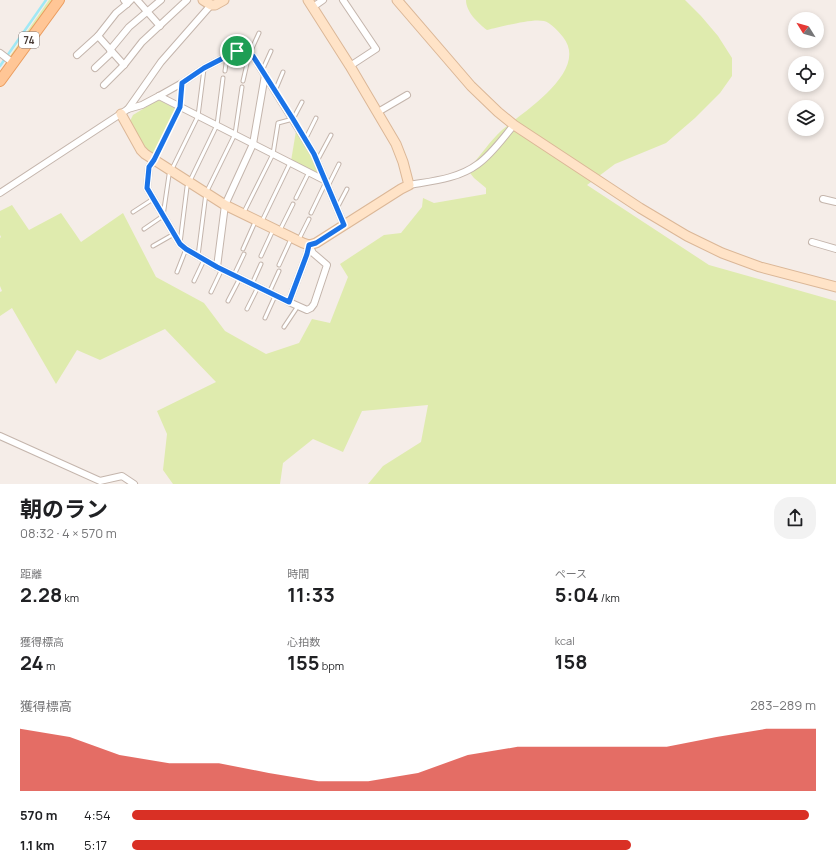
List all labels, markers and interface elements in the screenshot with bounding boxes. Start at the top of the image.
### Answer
north arrow [788,12,824,48]
map controls [788,12,824,136]
road number: 74 [19,32,39,48]
pin [220,34,254,68]
icon: arrive [226,40,248,62]
button: locate [788,56,824,92]
button: layers [788,100,824,136]
text: 朝のラン [20,494,108,524]
button: share [774,497,816,539]
text: 08:32 · 4 × 570 m [20,524,117,542]
text: 距離 [20,566,42,581]
text: 時間 [287,566,309,581]
text: ペース [555,566,587,581]
text: 2.28 [20,581,62,608]
text: 11:33 [287,581,335,608]
text: 5:04 [555,581,599,608]
text: km [62,590,79,605]
text: /km [599,590,620,605]
text: kcal [555,633,575,648]
text: 獲得標高 [20,634,64,649]
text: 心拍数 [287,634,320,649]
text: 158 [555,648,587,675]
text: 24 [20,649,44,676]
text: 155 [287,649,320,676]
text: m [44,658,55,673]
text: bpm [320,658,344,673]
text: 283–289 m [750,696,816,714]
text: 獲得標高 [20,697,72,715]
text: 570 m [20,806,57,824]
text: 4:54 [84,806,111,824]
text: 1.1 km [20,836,55,854]
text: 5:17 [84,836,107,854]

